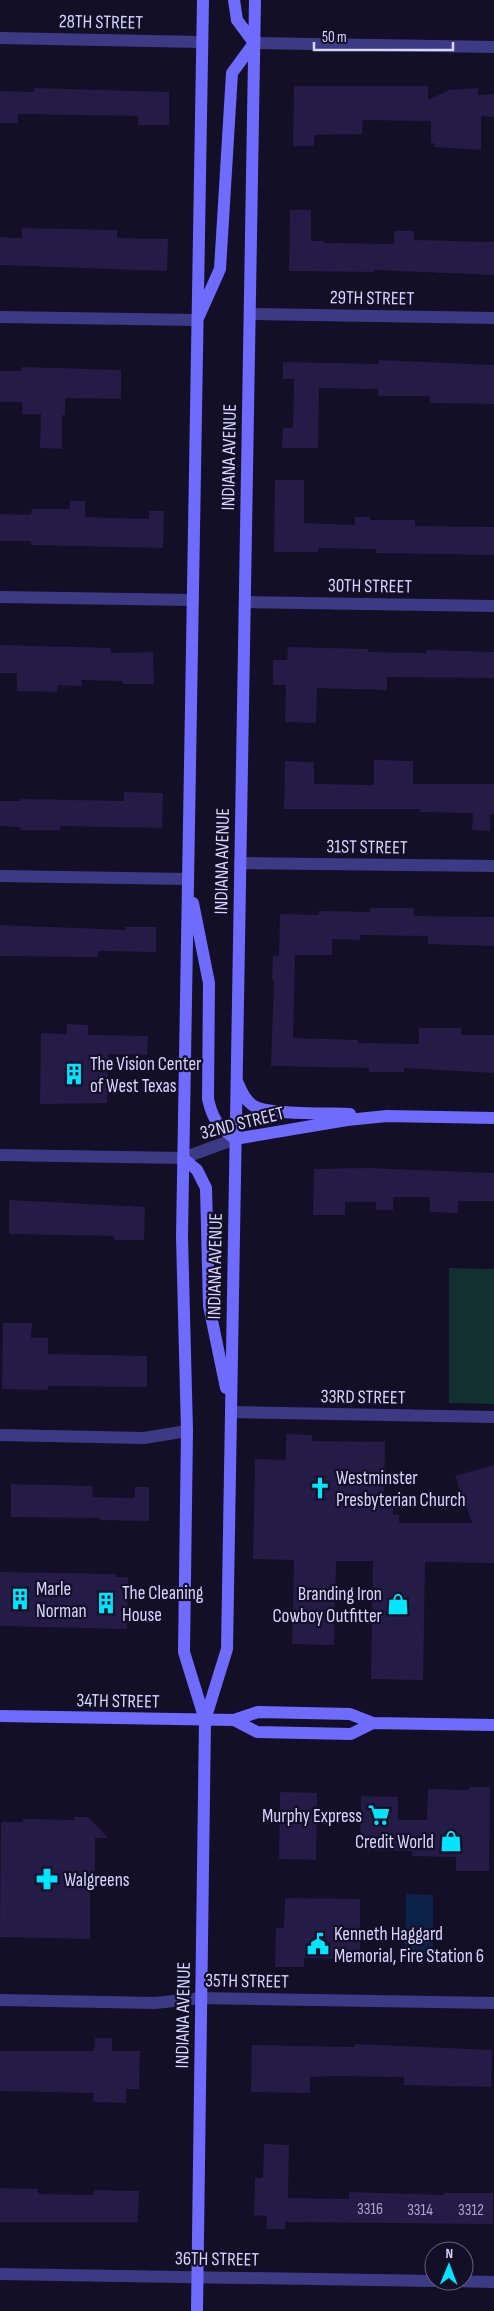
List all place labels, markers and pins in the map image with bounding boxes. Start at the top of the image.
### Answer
place label: The Vision Center of West Texas [90,1053,202,1098]
building icon: The Vision Center of West Texas [61,1061,87,1087]
place label: Westminster Presbyterian Church [336,1467,466,1512]
church icon: Westminster Presbyterian Church [307,1475,333,1501]
place label: Marle Norman [36,1578,87,1623]
place label: The Cleaning House [122,1582,204,1627]
place label: Branding Iron Cowboy Outfitter [273,1583,383,1628]
building icon: Marle Norman [7,1586,33,1612]
building icon: The Cleaning House [93,1590,119,1616]
shop icon: Branding Iron Cowboy Outfitter [385,1591,411,1617]
supermarket icon: Murphy Express [366,1802,392,1828]
place label: Murphy Express [262,1805,362,1828]
shop icon: Credit World [438,1828,464,1854]
place label: Credit World [355,1831,434,1854]
pharmacy icon: Walgreens [34,1866,60,1892]
place label: Walgreens [64,1869,130,1892]
place label: Kenneth Haggard Memorial, Fire Station 6 [334,1923,484,1968]
public building icon: Kenneth Haggard Memorial, Fire Station 6 [305,1931,331,1957]

